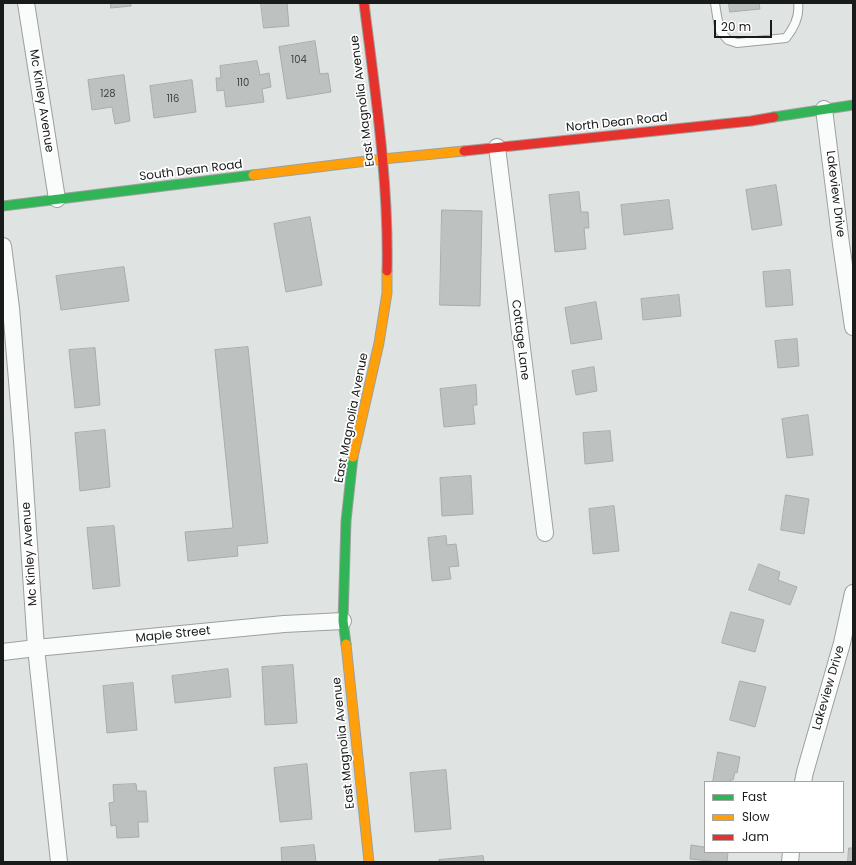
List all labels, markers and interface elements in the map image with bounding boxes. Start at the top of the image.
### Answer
scale bar [716,12,774,38]
text: 20 m [721,18,751,35]
street label: East Magnolia Avenue [348,34,378,168]
street label: Mc Kinley Avenue [26,48,56,154]
house number: 104 [291,54,307,66]
house number: 110 [237,77,249,89]
house number: 128 [100,88,116,100]
house number: 116 [167,93,179,105]
street label: North Dean Road [566,111,668,135]
street label: Lakeview Drive [823,150,847,238]
street label: South Dean Road [139,158,243,184]
street label: Cottage Lane [508,299,532,381]
street label: East Magnolia Avenue [332,352,372,484]
street label: Mc Kinley Avenue [19,502,41,606]
street label: Maple Street [135,624,211,646]
street label: Lakeview Drive [810,644,848,732]
street label: East Magnolia Avenue [330,676,358,810]
legend [704,781,844,853]
text: Fast [742,788,767,805]
text: Slow [742,808,770,825]
text: Jam [742,828,769,845]

